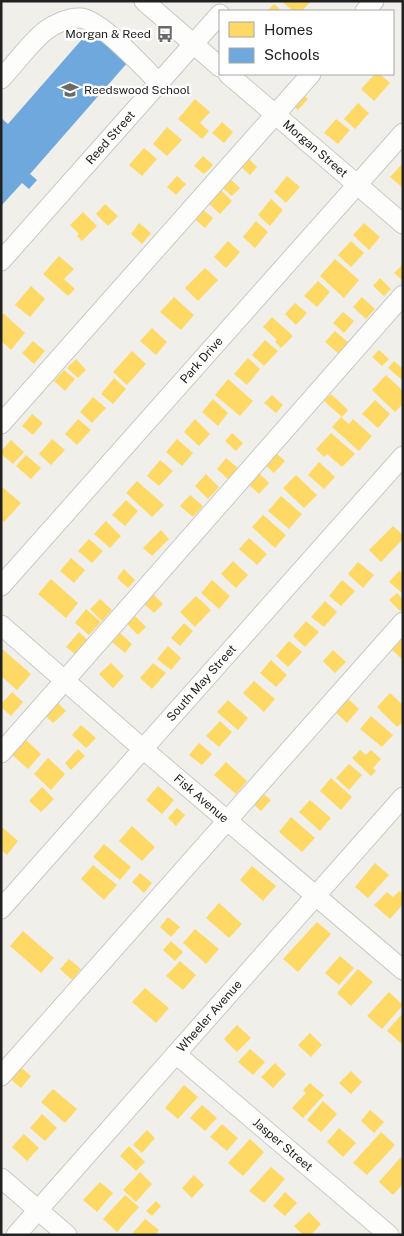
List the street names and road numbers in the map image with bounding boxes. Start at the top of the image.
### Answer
street label: Reed Street [83,108,138,167]
street label: Morgan Street [280,117,351,181]
street label: Park Drive [177,334,226,386]
street label: South May Street [164,642,239,724]
street label: Fisk Avenue [171,771,232,826]
street label: Wheeler Avenue [174,977,245,1055]
street label: Jasper Street [250,1115,316,1174]

